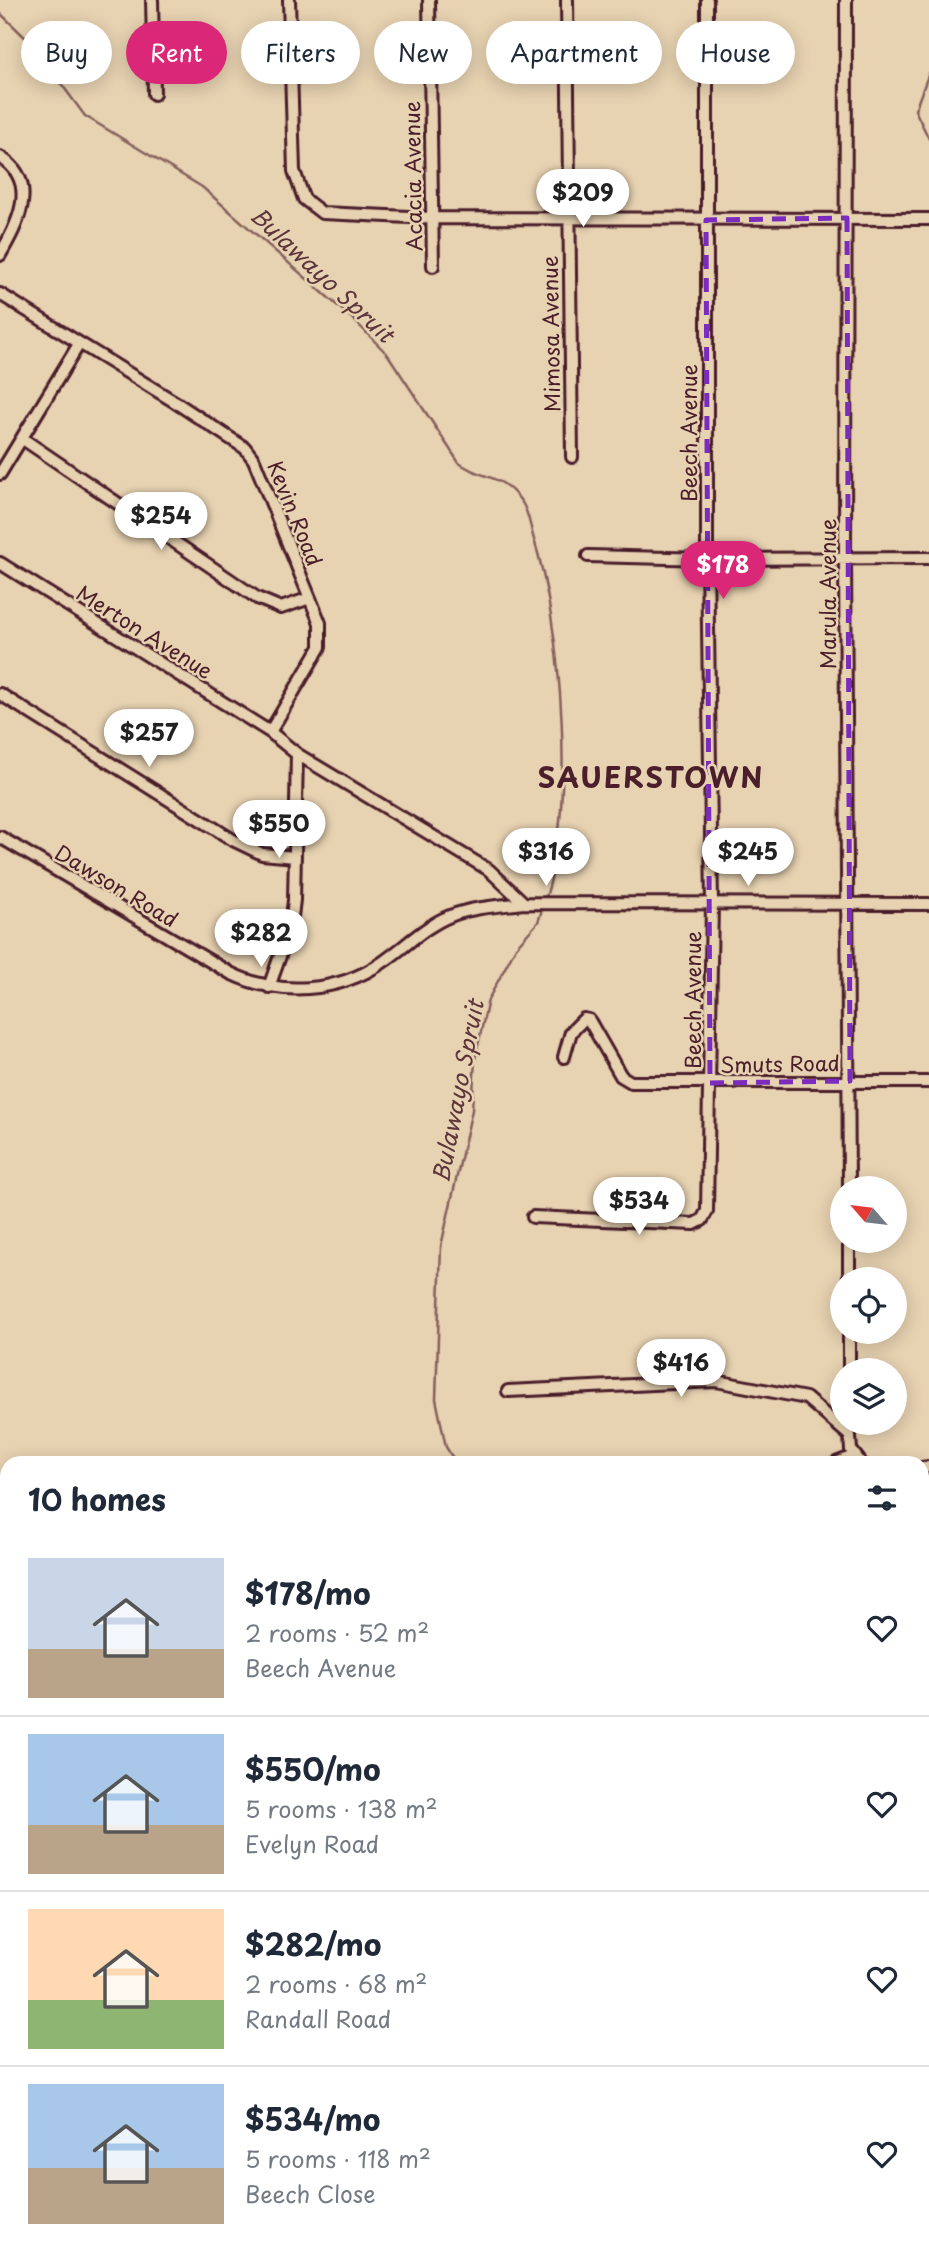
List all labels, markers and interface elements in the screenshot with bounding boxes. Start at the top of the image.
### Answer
chip: Buy [21,21,112,84]
chip: Rent [126,21,227,84]
chip: Filters [241,21,360,84]
chip: New [374,21,472,84]
chip: Apartment [486,21,662,84]
chip: House [676,21,795,84]
street label: Acacia Avenue [395,101,429,251]
pin: $209 [542,170,624,229]
text: $209 [552,174,614,209]
water label: Bulawayo Spruit [243,198,405,352]
street label: Mimosa Avenue [533,256,567,412]
street label: Beech Avenue [672,364,704,502]
street label: Kevin Road [260,456,332,570]
pin: $254 [120,492,202,552]
text: $254 [130,497,192,532]
street label: Marula Avenue [811,519,843,669]
pin: $178 [682,542,764,601]
text: $178 [697,546,749,581]
street label: Merton Avenue [71,576,219,686]
pin: $257 [108,710,190,769]
text: $257 [120,714,178,749]
district label: SAUERSTOWN [538,755,764,798]
pin: $550 [238,800,320,860]
text: $550 [249,805,309,840]
pin: $316 [505,828,587,888]
pin: $245 [707,828,789,888]
text: $316 [518,833,574,868]
text: $245 [718,833,778,868]
street label: Dawson Road [49,836,185,934]
pin: $282 [220,909,302,969]
text: $282 [231,914,291,949]
street label: Beech Avenue [676,931,708,1069]
water label: Bulawayo Spruit [422,994,492,1185]
street label: Smuts Road [720,1046,840,1080]
north arrow [830,1176,906,1253]
map controls [830,1176,907,1435]
pin: $534 [598,1178,680,1237]
text: $534 [609,1182,669,1217]
button: locate [830,1267,907,1344]
pin: $416 [640,1340,722,1399]
text: $416 [653,1344,709,1379]
button: layers [830,1358,907,1435]
text: 10 homes [28,1476,166,1521]
icon: filters [863,1479,901,1517]
text: $178/mo [245,1570,371,1615]
icon: home [84,1586,168,1670]
icon: heart [863,1609,901,1647]
text: 2 rooms · 52 m² [245,1615,429,1650]
text: Beech Avenue [245,1650,396,1685]
text: $550/mo [245,1746,381,1791]
icon: home [84,1762,168,1846]
icon: heart [863,1785,901,1823]
text: 5 rooms · 138 m² [245,1791,438,1826]
text: Evelyn Road [245,1826,379,1861]
text: $282/mo [245,1921,381,1966]
icon: home [84,1937,168,2021]
icon: heart [863,1960,901,1998]
text: 2 rooms · 68 m² [245,1966,427,2001]
text: Randall Road [245,2001,391,2036]
text: $534/mo [245,2096,380,2141]
icon: home [84,2112,168,2196]
icon: heart [863,2135,901,2173]
text: 5 rooms · 118 m² [245,2141,431,2176]
text: Beech Close [245,2176,375,2211]

